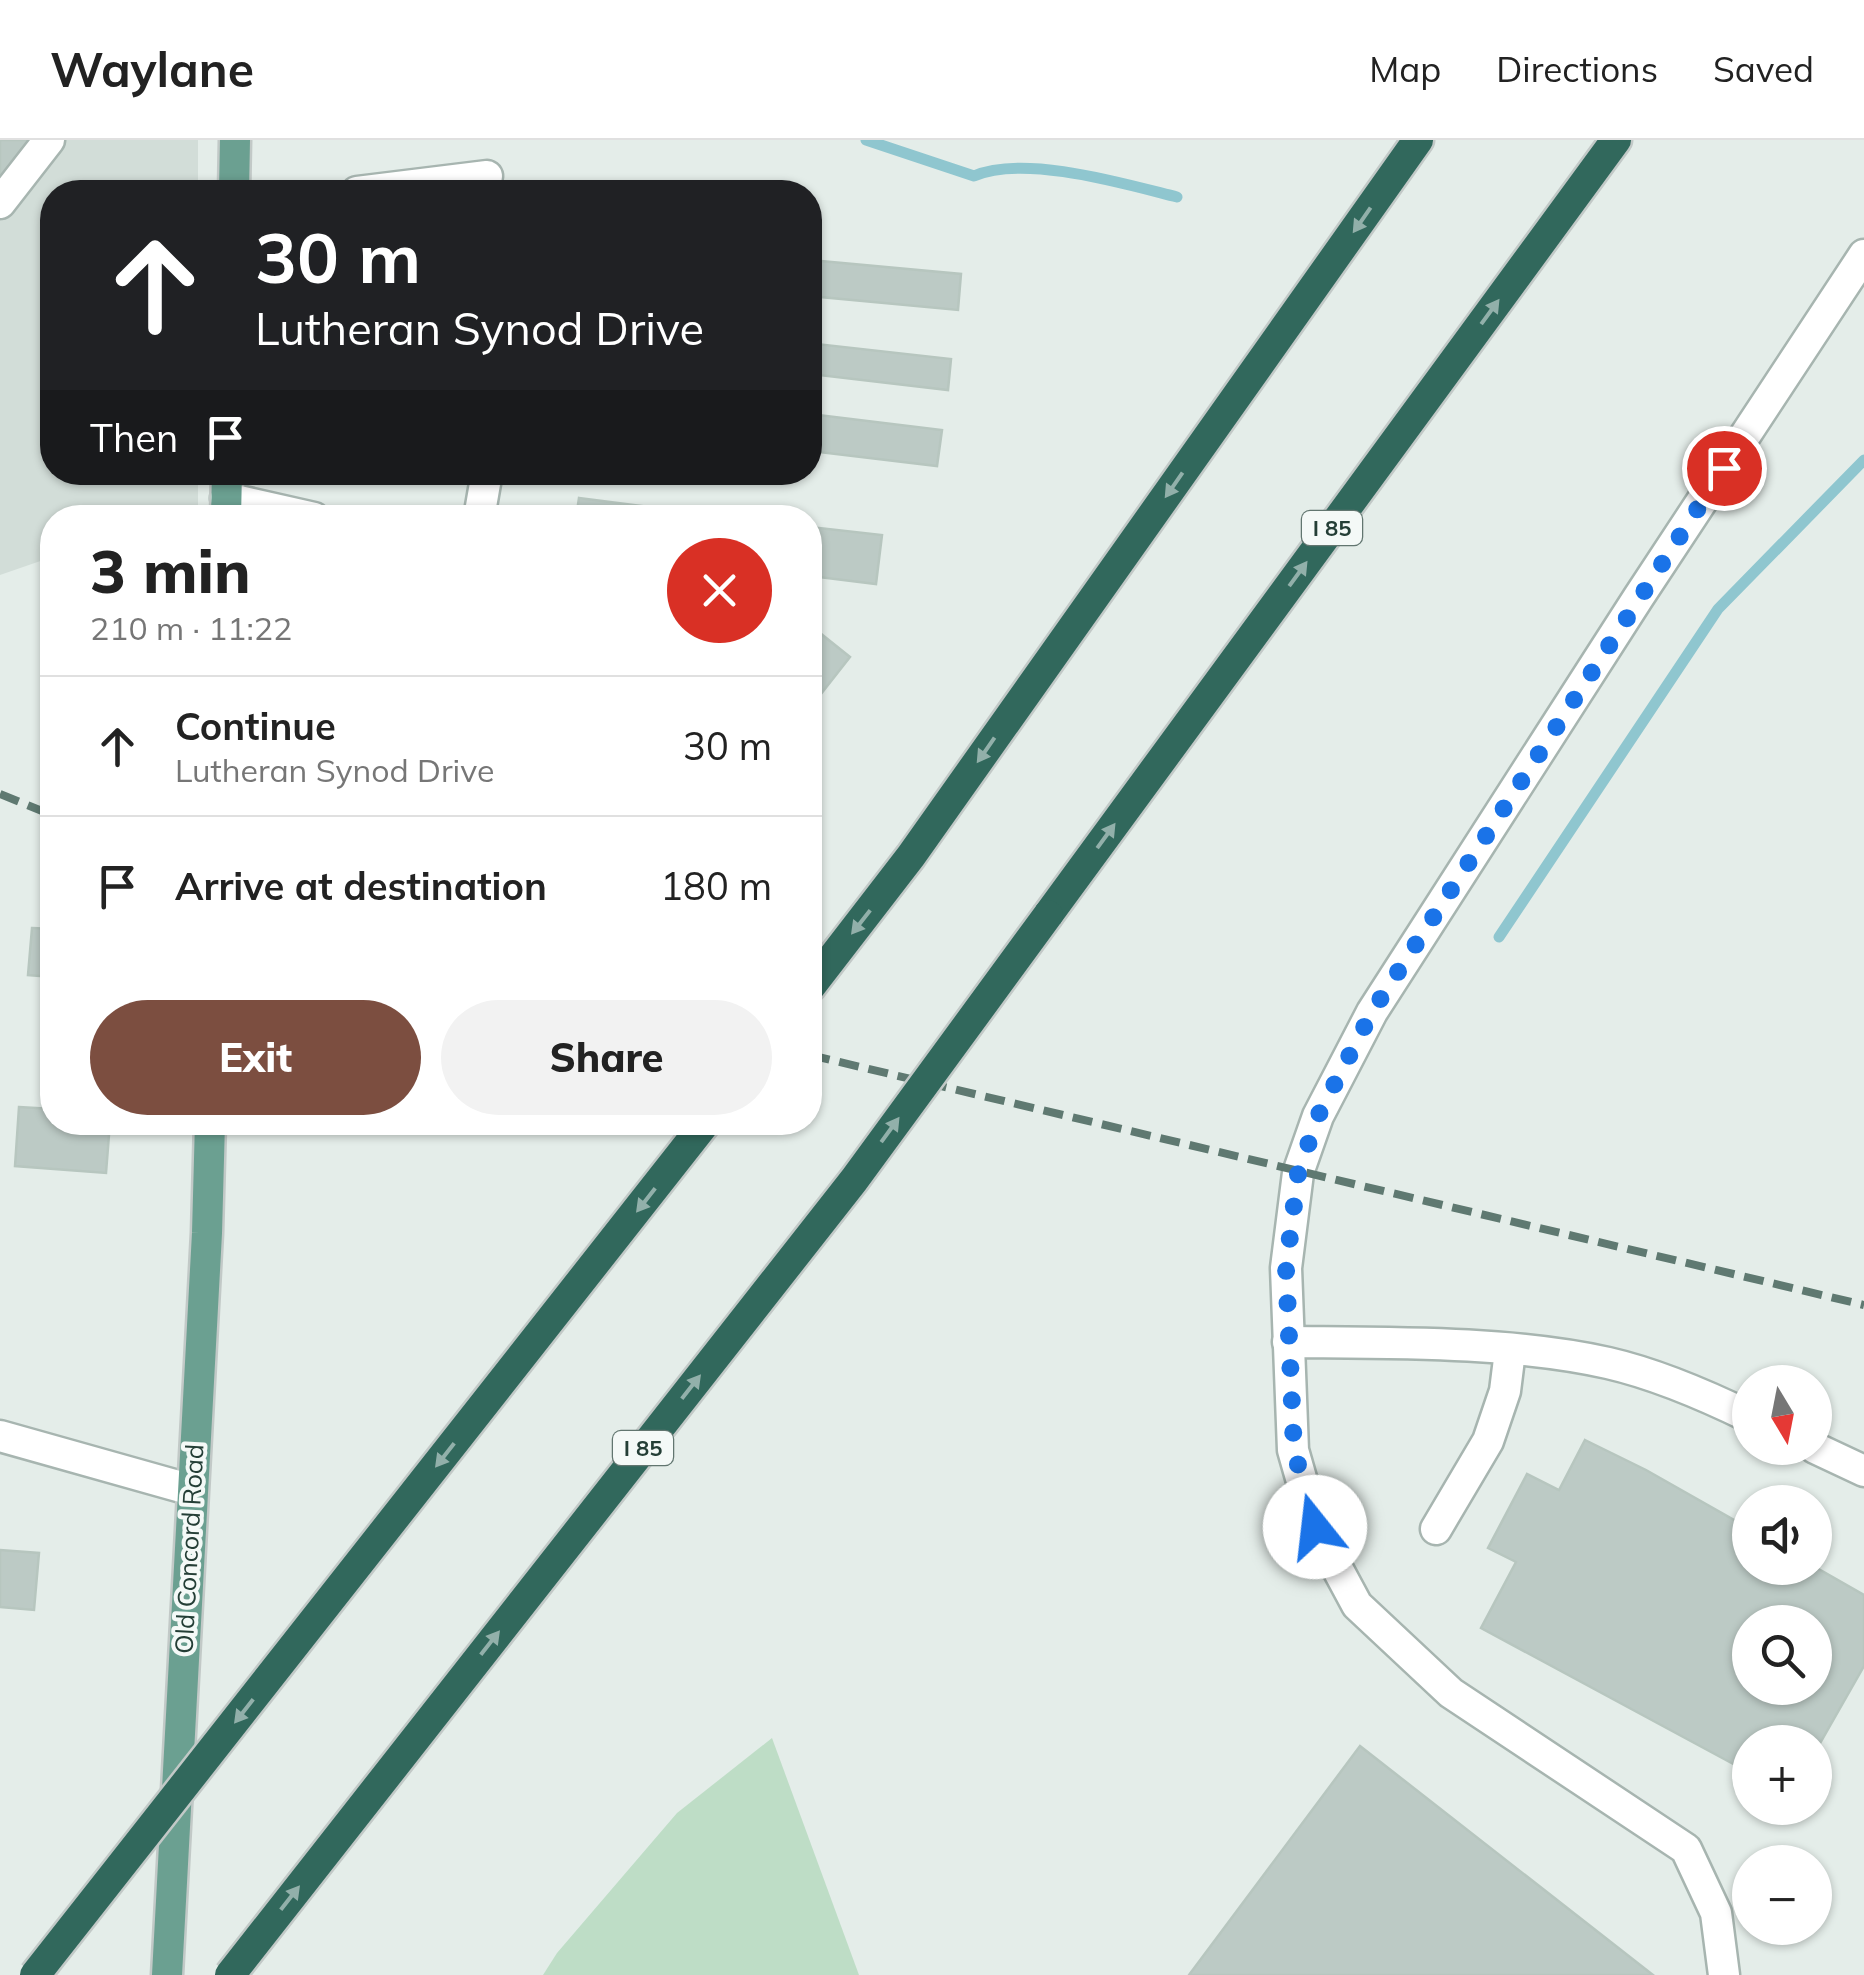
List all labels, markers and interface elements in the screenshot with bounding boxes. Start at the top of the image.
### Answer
text: Waylane [50,39,254,99]
text: Map [1369,47,1441,91]
text: Directions [1496,47,1658,91]
text: Saved [1713,47,1814,91]
one-way arrow [1352,206,1372,233]
text: 30 m [255,213,421,301]
icon: ahead [90,220,220,350]
one-way arrow [1480,299,1499,325]
text: Lutheran Synod Drive [255,300,704,356]
icon: arrive [198,410,253,465]
text: Then [90,414,178,462]
pin [1682,426,1767,511]
icon: arrive [1697,441,1752,496]
one-way arrow [1165,472,1184,498]
road number: I 85 [1302,511,1362,545]
text: 3 min [90,533,251,608]
button: close [667,538,772,643]
one-way arrow [1288,561,1307,587]
text: 210 m · 11:22 [90,608,292,648]
text: Continue [175,702,336,750]
icon: ahead [90,719,145,774]
text: 30 m [683,722,772,770]
one-way arrow [977,737,996,764]
text: Lutheran Synod Drive [175,750,494,790]
one-way arrow [1096,823,1115,850]
icon: arrive [90,859,145,914]
text: Arrive at destination [175,862,547,910]
text: 180 m [660,862,772,910]
one-way arrow [851,909,871,935]
button: Exit [90,1000,421,1115]
button: Share [441,1000,772,1115]
one-way arrow [880,1117,899,1143]
one-way arrow [636,1187,657,1212]
north arrow [1732,1365,1832,1465]
map controls [1732,1365,1832,1945]
one-way arrow [680,1374,701,1400]
road number: I 85 [613,1431,673,1465]
one-way arrow [435,1442,456,1468]
street label: Old Concord Road [168,1443,209,1655]
position arrow [1263,1475,1367,1579]
button: sound [1732,1485,1832,1585]
button: search [1732,1605,1832,1705]
one-way arrow [480,1630,501,1656]
one-way arrow [234,1698,255,1723]
button: + [1732,1725,1832,1825]
button: − [1732,1845,1832,1945]
one-way arrow [279,1885,299,1911]

